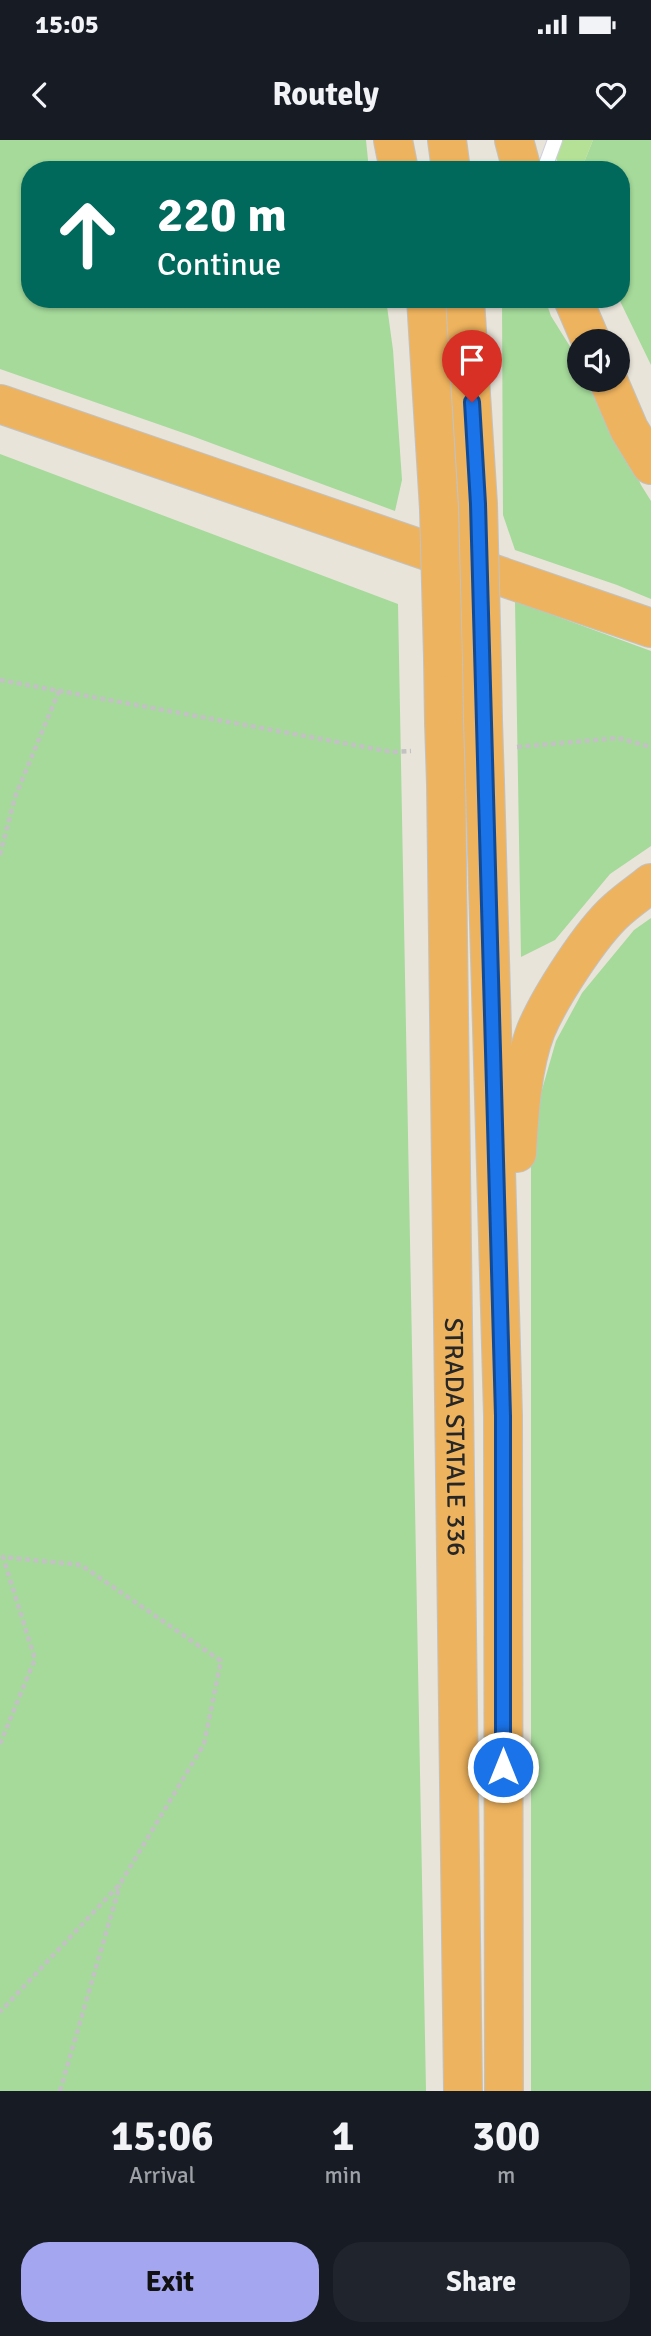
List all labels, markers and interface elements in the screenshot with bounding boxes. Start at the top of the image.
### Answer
text: 15:05 [35,9,99,41]
text: Routely [272,75,379,114]
icon: back [21,76,59,114]
icon: heart [592,76,630,114]
text: 220 m [157,185,287,245]
icon: ahead [42,189,133,280]
text: Continue [157,245,281,284]
map controls [567,329,630,392]
button: sound [567,329,630,392]
pin [442,330,502,402]
icon: arrive [453,341,491,379]
street label: STRADA STATALE 336 [437,1317,472,1556]
position arrow [466,1730,540,1804]
text: 15:06 [111,2111,214,2162]
text: 1 [332,2111,354,2162]
text: 300 [472,2111,540,2162]
text: Arrival [129,2161,195,2190]
text: min [324,2161,362,2190]
text: m [497,2161,515,2190]
button: Exit [21,2242,319,2322]
button: Share [333,2242,630,2322]

